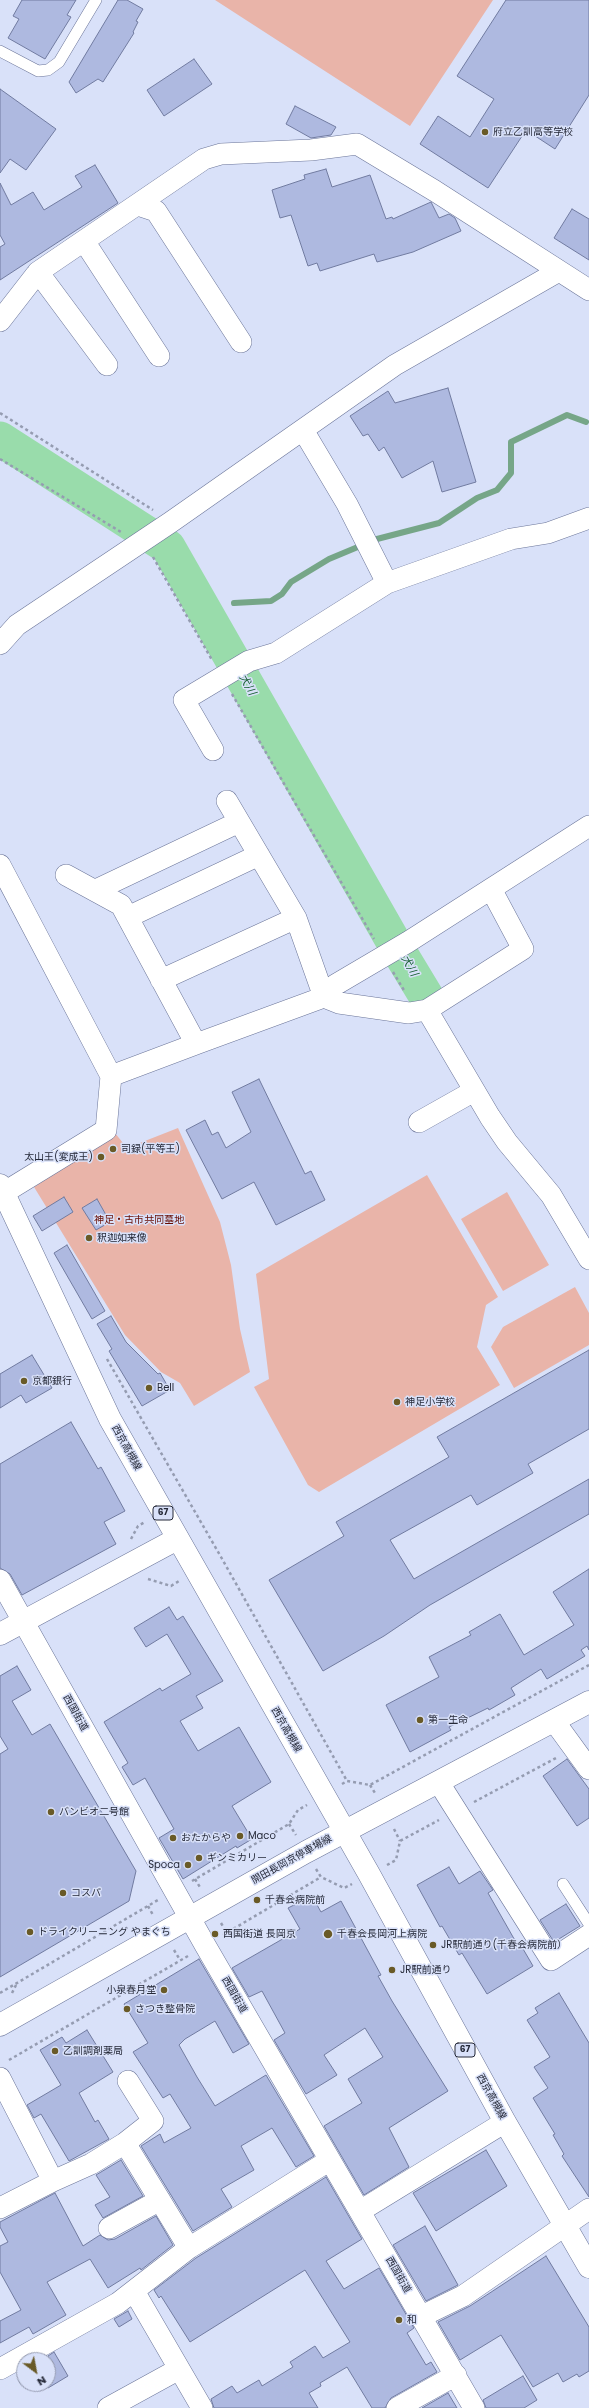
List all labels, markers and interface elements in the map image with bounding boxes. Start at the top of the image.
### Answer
place label: 府立乙訓高等学校 [493,126,573,138]
marker: 府立乙訓高等学校 [480,127,490,137]
water label: 犬川 [236,672,258,698]
water label: 犬川 [398,953,420,979]
place label: 司録(平等王) [121,1143,180,1155]
marker: 司録(平等王) [108,1144,118,1154]
place label: 太山王(変成王) [24,1151,93,1163]
marker: 太山王(変成王) [96,1152,106,1162]
park label: 神足・古市共同墓地 [94,1214,184,1226]
place label: 釈迦如来像 [97,1232,147,1244]
marker: 釈迦如来像 [84,1233,94,1243]
place label: 京都銀行 [32,1375,72,1387]
marker: 京都銀行 [19,1376,29,1386]
place label: Bell [157,1382,174,1394]
marker: Bell [144,1383,154,1393]
place label: 神足小学校 [405,1396,455,1408]
marker: 神足小学校 [392,1397,402,1407]
street label: 西京高槻線 [109,1423,143,1473]
road number: 67 [153,1506,173,1520]
street label: 西国街道 [60,1693,90,1733]
street label: 西京高槻線 [268,1705,304,1755]
place label: 第一生命 [428,1714,468,1726]
marker: 第一生命 [415,1715,425,1725]
place label: バンビオ二号館 [59,1806,129,1818]
marker: バンビオ二号館 [46,1807,56,1817]
place label: Maco [248,1830,276,1842]
marker: Maco [235,1831,245,1841]
place label: おたからや [181,1832,231,1844]
marker: おたからや [168,1833,178,1843]
street label: 開田長岡京停車場線 [250,1833,334,1887]
place label: ギンミカリー [207,1852,267,1864]
marker: ギンミカリー [194,1853,204,1863]
place label: Spoca [148,1859,180,1871]
marker: Spoca [183,1860,193,1870]
place label: コスパ [71,1887,101,1899]
marker: コスパ [58,1888,68,1898]
place label: 千春会病院前 [265,1894,325,1906]
marker: 千春会病院前 [252,1895,262,1905]
place label: ドライクリーニング やまぐち [38,1926,171,1938]
marker: ドライクリーニング やまぐち [25,1927,35,1937]
place label: 西国街道 長岡京 [223,1928,296,1940]
marker: 千春会長岡河上病院 [322,1928,334,1940]
place label: 千春会長岡河上病院 [337,1928,427,1940]
marker: 西国街道 長岡京 [210,1929,220,1939]
place label: JR駅前通り(千春会病院前） [441,1939,567,1951]
marker: JR駅前通り(千春会病院前） [428,1940,438,1950]
place label: JR駅前通り [400,1964,451,1976]
marker: JR駅前通り [387,1965,397,1975]
street label: 西国街道 [219,1975,249,2015]
place label: 小泉春月堂 [106,1984,156,1996]
marker: 小泉春月堂 [159,1985,169,1995]
place label: さつき整骨院 [135,2003,195,2015]
marker: さつき整骨院 [122,2004,132,2014]
road number: 67 [455,2043,475,2057]
place label: 乙訓調剤薬局 [63,2045,123,2057]
marker: 乙訓調剤薬局 [50,2046,60,2056]
street label: 西京高槻線 [474,2072,508,2122]
street label: 西国街道 [383,2255,413,2295]
place label: 和 [407,2314,417,2326]
marker: 和 [394,2315,404,2325]
north arrow [16,2352,56,2392]
text: N [34,2372,50,2390]

